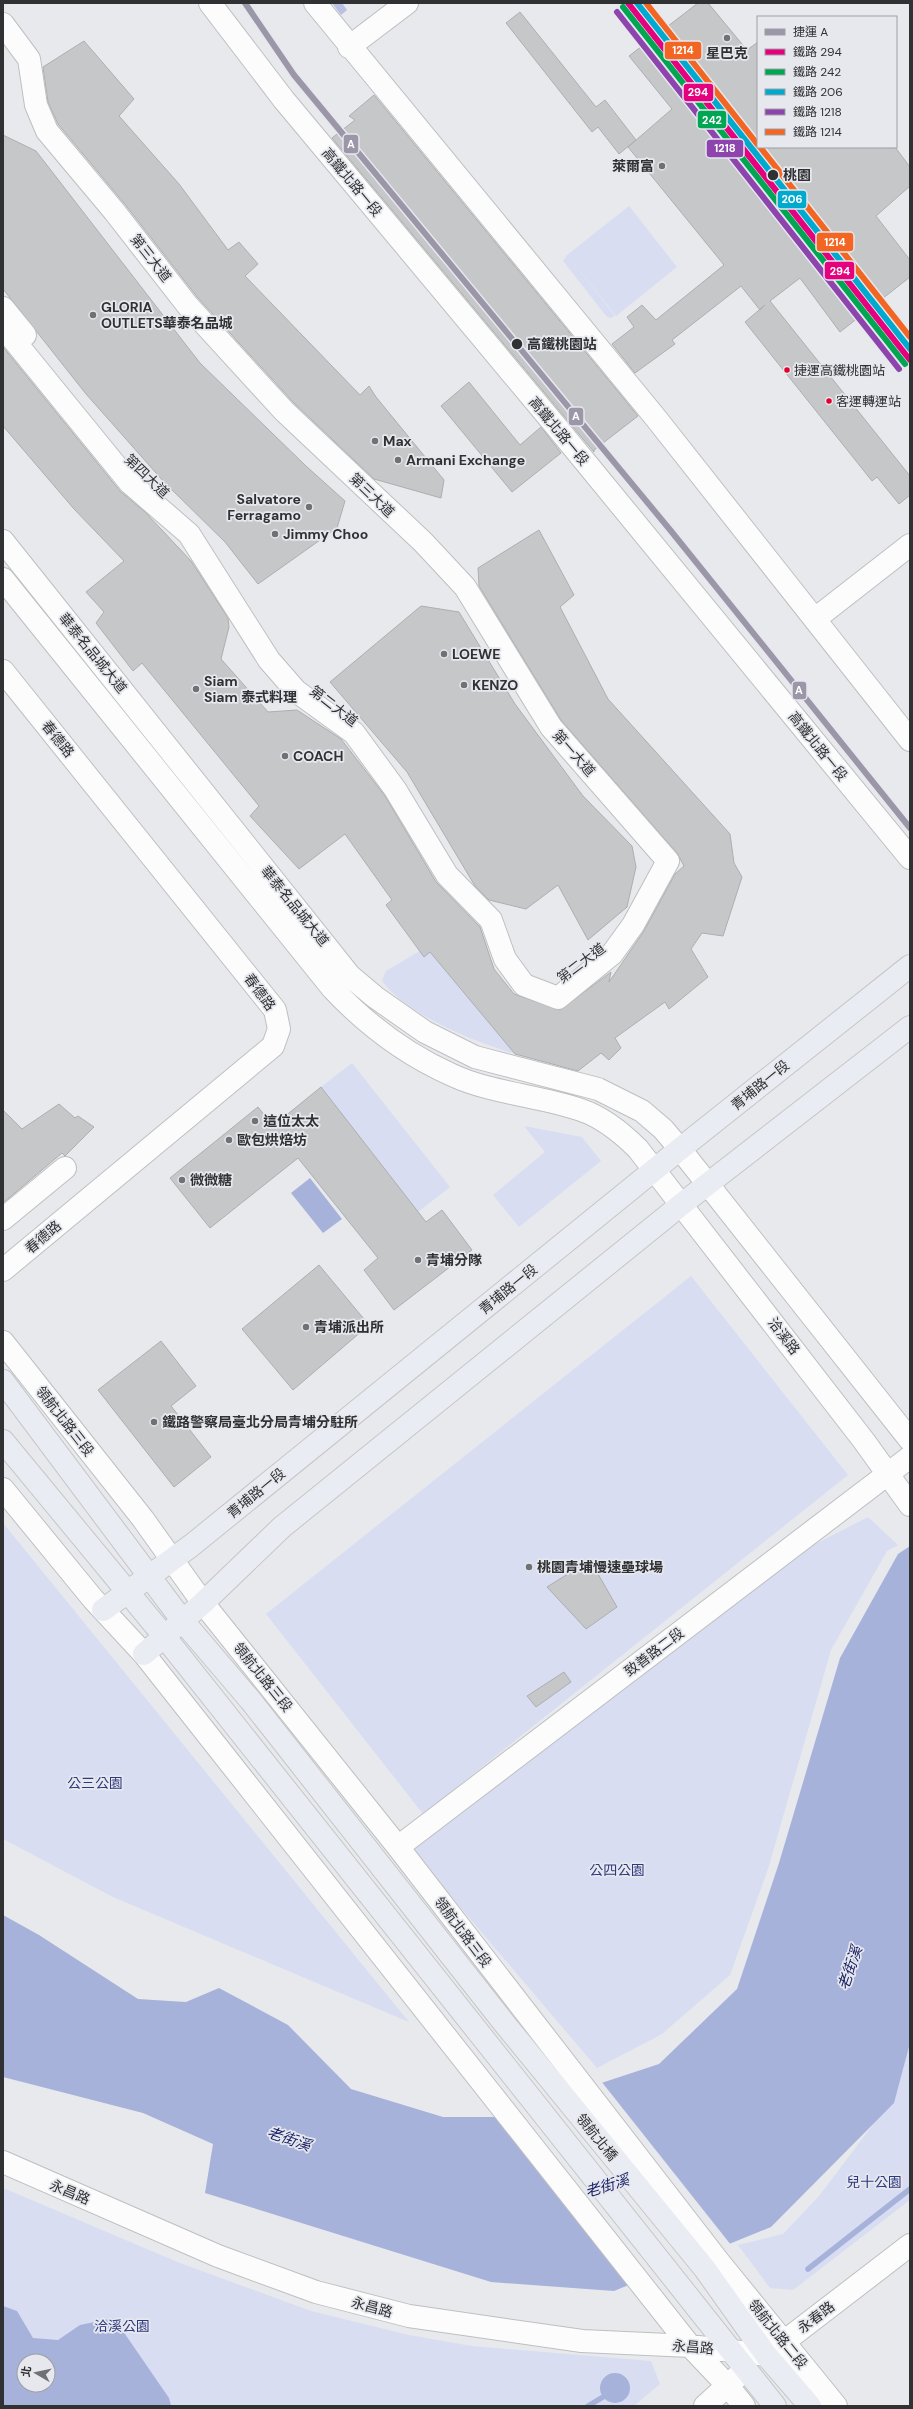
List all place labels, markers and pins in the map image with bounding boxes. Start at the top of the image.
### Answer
marker: 星巴克 [722,33,732,43]
place label: 星巴克 [706,44,748,62]
place label: 萊爾富 [612,157,654,175]
marker: 萊爾富 [657,161,667,171]
place label: 桃園 [783,166,811,184]
marker: 桃園 [766,168,780,182]
place label: GLORIA OUTLETS華泰名品城 [101,298,233,332]
marker: GLORIA OUTLETS華泰名品城 [88,310,98,320]
place label: 高鐵桃園站 [527,335,597,353]
marker: 高鐵桃園站 [510,337,524,351]
place label: 捷運高鐵桃園站 [794,362,885,379]
marker: 捷運高鐵桃園站 [782,365,792,375]
place label: 客運轉運站 [836,393,901,410]
marker: 客運轉運站 [824,396,834,406]
place label: Max [383,432,412,450]
marker: Max [370,436,380,446]
place label: Armani Exchange [406,451,525,469]
marker: Armani Exchange [393,455,403,465]
place label: Salvatore Ferragamo [227,490,301,524]
marker: Salvatore Ferragamo [304,502,314,512]
place label: Jimmy Choo [283,525,368,543]
marker: Jimmy Choo [270,529,280,539]
place label: LOEWE [452,645,501,663]
marker: LOEWE [439,649,449,659]
place label: Siam Siam 泰式料理 [204,672,297,706]
place label: KENZO [472,676,518,694]
marker: KENZO [459,680,469,690]
marker: Siam Siam 泰式料理 [191,684,201,694]
place label: COACH [293,747,343,765]
marker: COACH [280,751,290,761]
place label: 這位太太 [263,1112,319,1130]
marker: 這位太太 [250,1116,260,1126]
place label: 歐包烘焙坊 [237,1131,307,1149]
marker: 歐包烘焙坊 [224,1135,234,1145]
place label: 微微糖 [190,1171,232,1189]
marker: 微微糖 [177,1175,187,1185]
place label: 青埔分隊 [426,1251,482,1269]
marker: 青埔分隊 [413,1255,423,1265]
place label: 青埔派出所 [314,1318,384,1336]
marker: 青埔派出所 [301,1322,311,1332]
place label: 鐵路警察局臺北分局青埔分駐所 [162,1413,358,1431]
marker: 鐵路警察局臺北分局青埔分駐所 [149,1417,159,1427]
place label: 桃園青埔慢速壘球場 [537,1558,663,1576]
marker: 桃園青埔慢速壘球場 [524,1562,534,1572]

